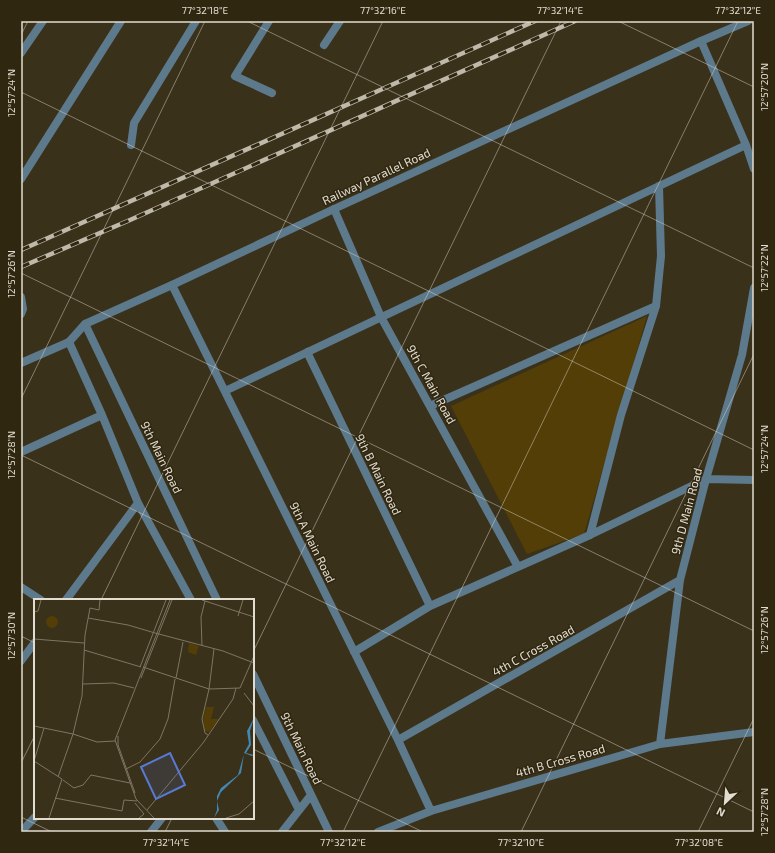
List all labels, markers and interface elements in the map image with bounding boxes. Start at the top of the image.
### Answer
text: 77°32'18"E [182,4,229,16]
text: 77°32'16"E [360,4,406,16]
text: 77°32'14"E [537,4,584,16]
text: 77°32'12"E [715,4,761,16]
text: 12°57'20"N [758,63,770,111]
text: 12°57'24"N [5,69,17,117]
street label: Railway Parallel Road [320,145,432,207]
text: 12°57'22"N [758,244,770,292]
text: 12°57'26"N [5,250,17,298]
street label: 9th C Main Road [405,342,459,426]
street label: 9th Main Road [139,419,185,495]
text: 12°57'24"N [758,425,770,473]
text: 12°57'28"N [5,431,17,479]
street label: 9th B Main Road [353,431,405,517]
street label: 9th D Main Road [668,466,704,556]
street label: 9th A Main Road [287,499,339,585]
inset map [34,599,254,819]
text: 12°57'26"N [758,606,770,654]
text: 12°57'30"N [5,612,17,660]
street label: 4th C Cross Road [489,622,577,678]
street label: 9th Main Road [279,710,325,786]
street label: 4th B Cross Road [514,741,606,779]
north arrow [705,783,745,823]
text: 12°57'28"N [758,788,770,836]
text: N [714,805,727,820]
text: 77°32'14"E [143,836,190,848]
text: 77°32'12"E [320,836,366,848]
text: 77°32'10"E [498,836,545,848]
text: 77°32'08"E [675,836,724,848]

